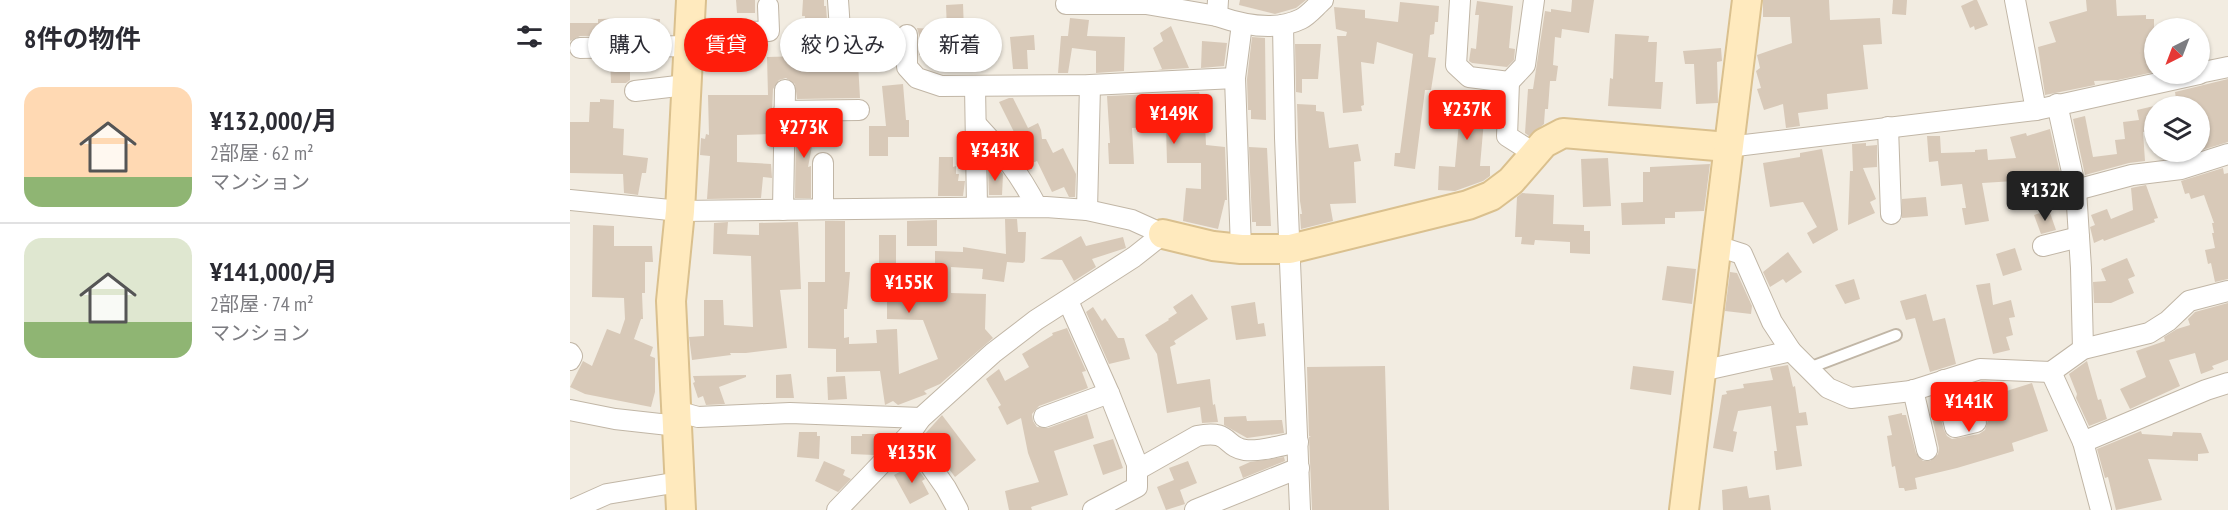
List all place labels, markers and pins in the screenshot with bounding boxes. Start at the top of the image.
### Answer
pin: ¥237K [1425,90,1509,141]
pin: ¥149K [1132,94,1216,145]
pin: ¥273K [762,108,846,159]
pin: ¥343K [953,131,1037,182]
pin: ¥132K [2003,171,2087,222]
pin: ¥155K [867,263,951,314]
pin: ¥141K [1927,382,2011,433]
pin: ¥135K [870,433,954,484]

